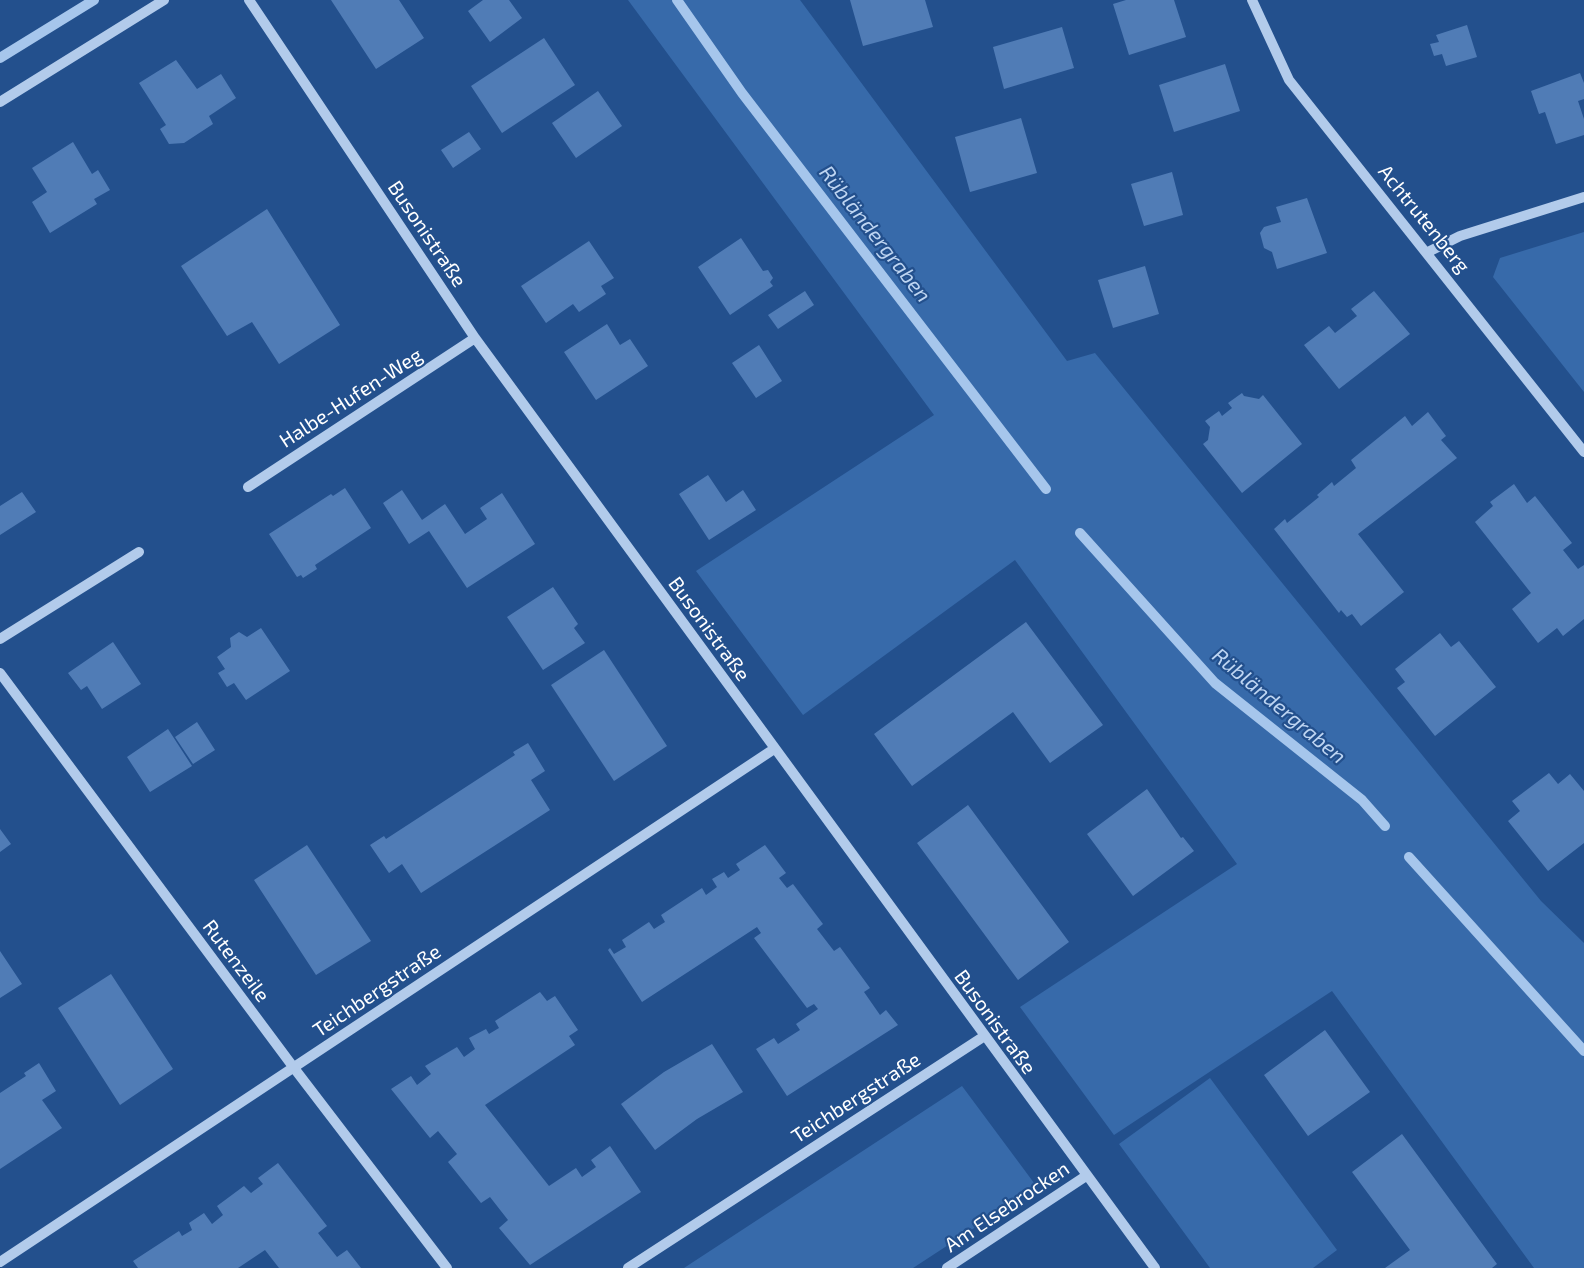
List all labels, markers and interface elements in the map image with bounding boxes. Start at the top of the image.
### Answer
street label: Achtrutenberg [1373,160,1475,278]
water label: Rübländergraben [814,161,936,307]
street label: Busonistraße [383,176,471,292]
street label: Halbe-Hufen-Weg [275,343,427,453]
street label: Busonistraße [663,572,755,686]
water label: Rübländergraben [1207,643,1351,769]
street label: Rutenzeile [197,915,275,1007]
street label: Teichbergstraße [309,939,445,1043]
street label: Busonistraße [949,965,1041,1079]
street label: Teichbergstraße [787,1047,925,1149]
street label: Am Elsebrocken [940,1157,1074,1257]

